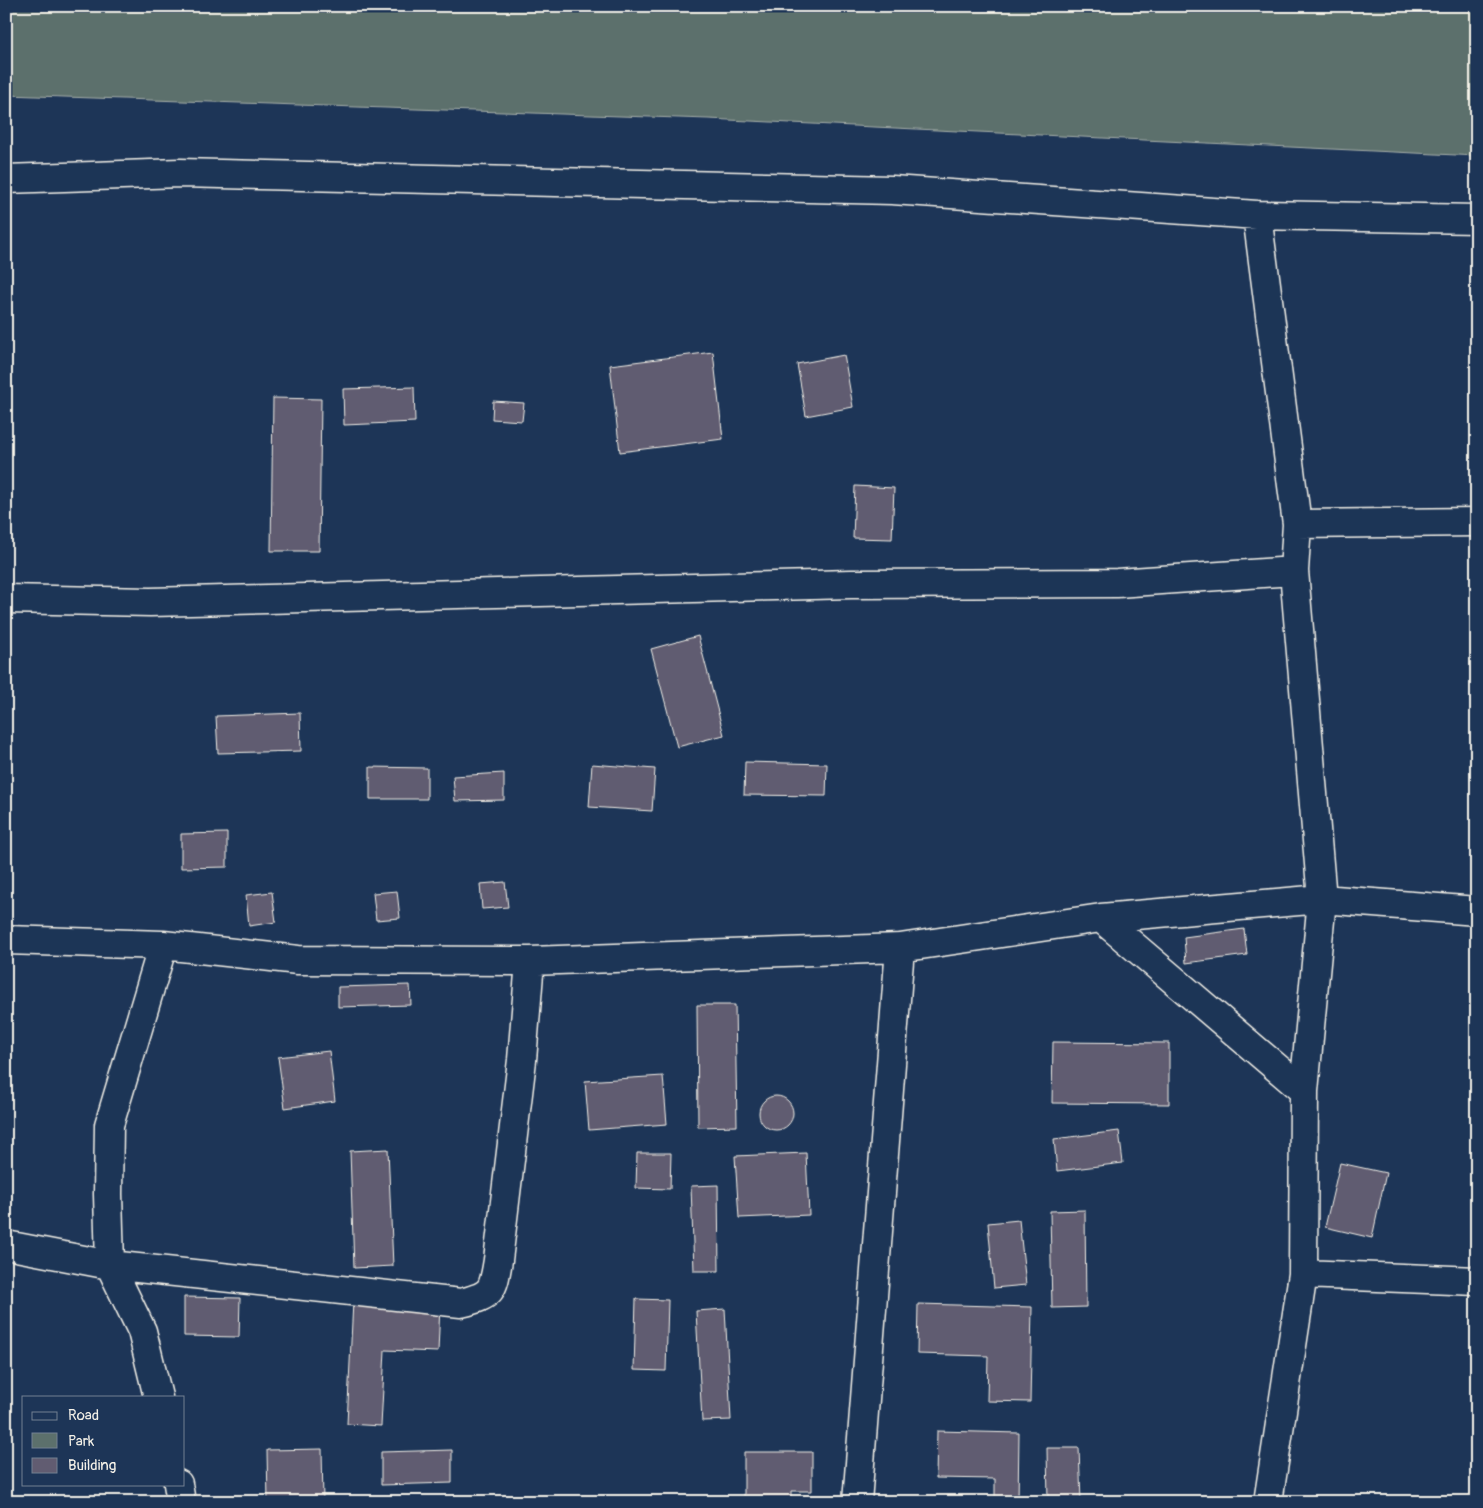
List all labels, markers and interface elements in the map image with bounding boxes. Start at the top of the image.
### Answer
legend [22,1396,185,1486]
text: Road [68,1406,99,1425]
text: Park [68,1432,95,1451]
text: Building [68,1456,116,1475]

